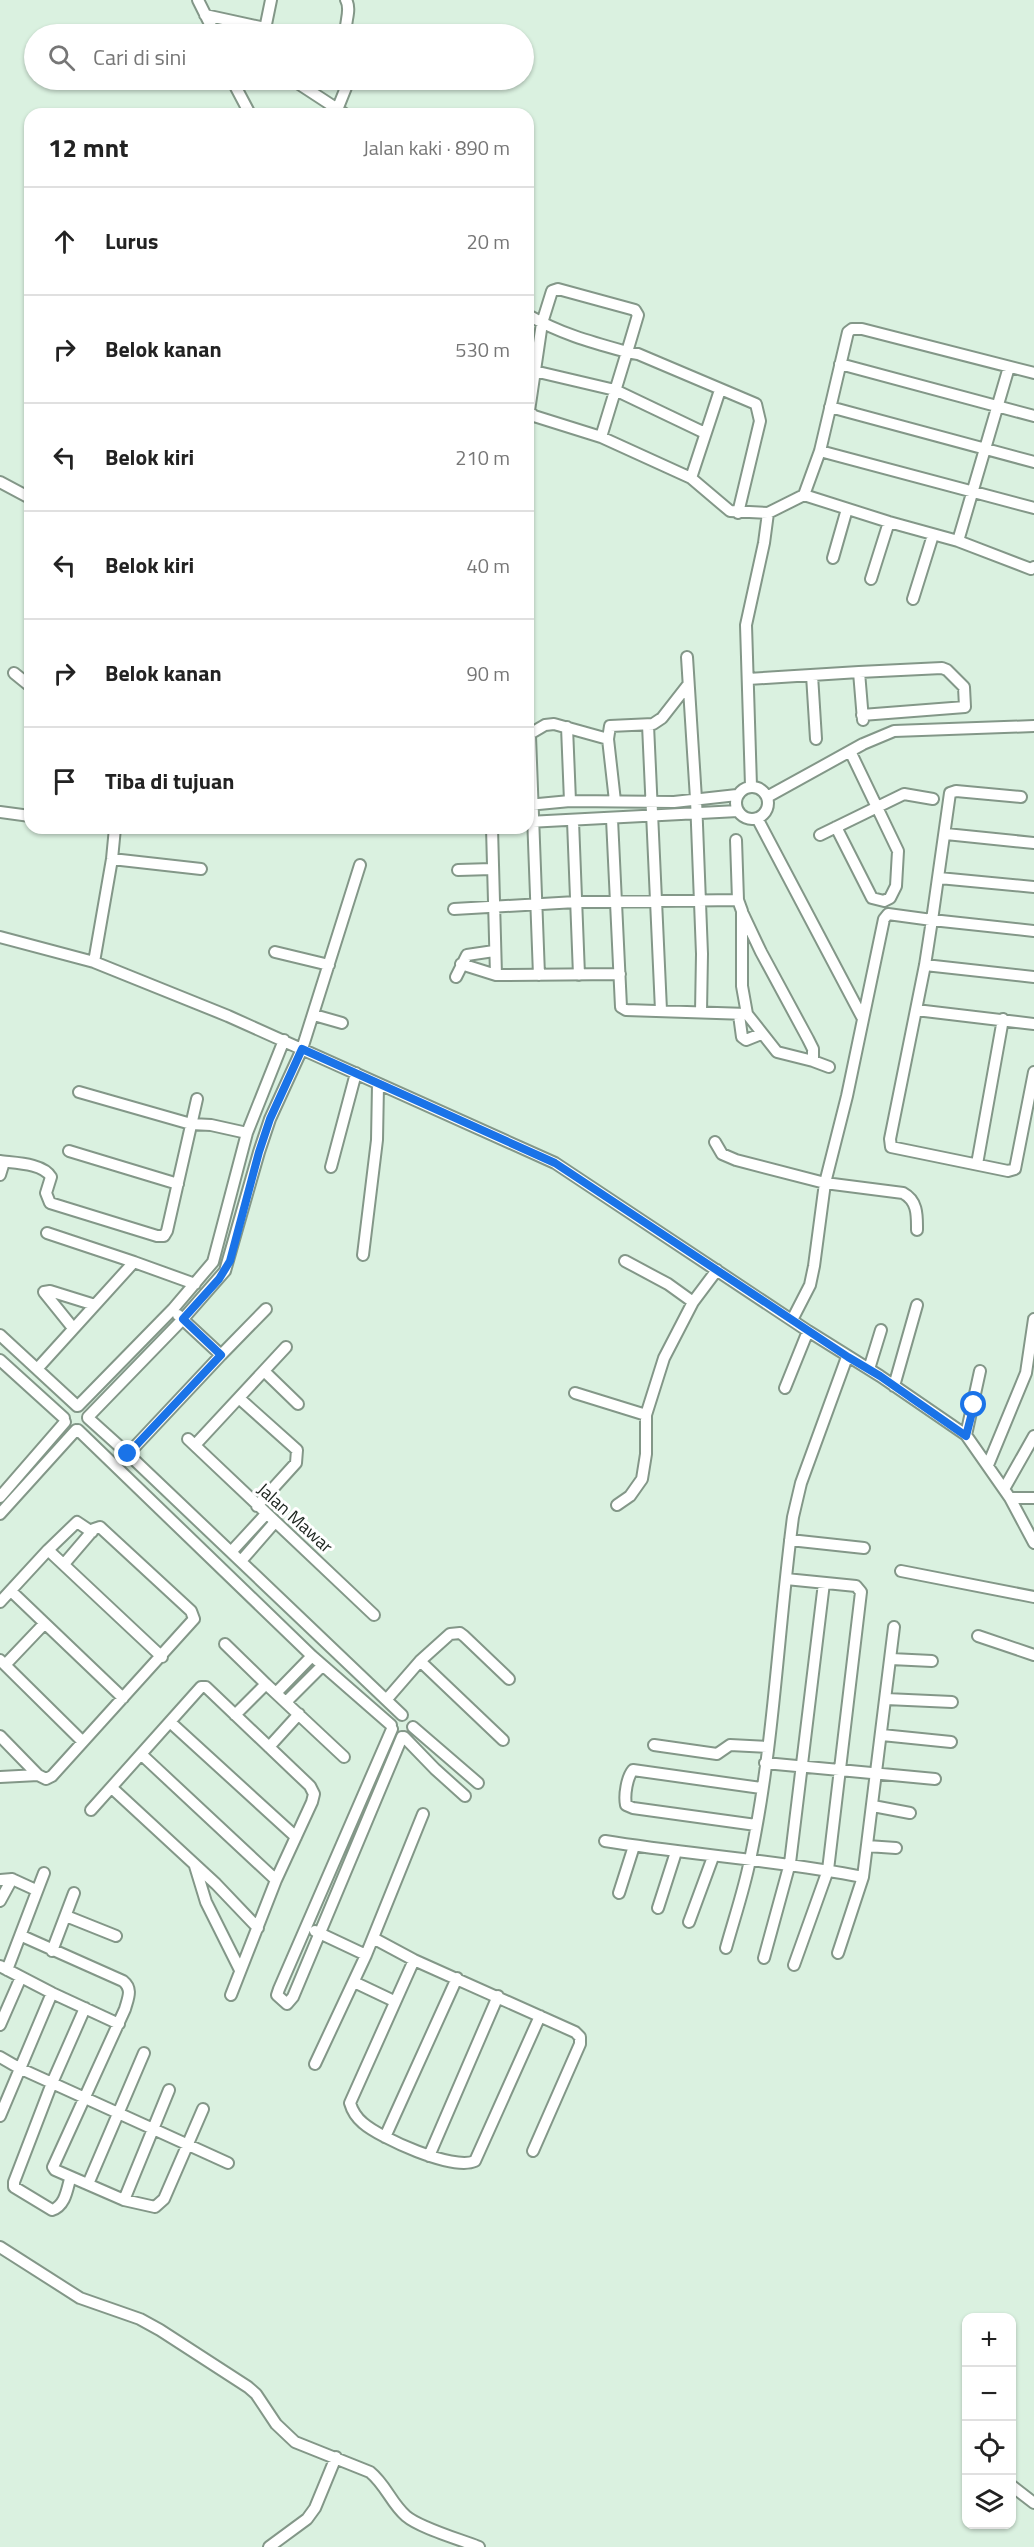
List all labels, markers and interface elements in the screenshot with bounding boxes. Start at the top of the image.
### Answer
search box [24,24,534,90]
text: Cari di sini [93,40,186,74]
icon: search [45,41,78,74]
text: 12 mnt [48,128,129,167]
text: Jalan kaki · 890 m [363,132,510,163]
text: Lurus [105,224,158,258]
icon: ahead [48,225,81,258]
text: 20 m [466,226,510,257]
text: Belok kanan [105,332,222,366]
icon: right [48,333,81,366]
text: 530 m [455,334,510,365]
text: Belok kiri [105,440,194,474]
icon: left [48,441,81,474]
text: 210 m [455,442,510,473]
text: Belok kiri [105,548,194,582]
icon: left [48,549,81,582]
text: 40 m [466,550,510,581]
text: Belok kanan [105,656,222,690]
icon: right [48,657,81,690]
text: 90 m [466,658,510,689]
text: Tiba di tujuan [105,764,234,798]
icon: arrive [48,765,81,798]
route start [960,1391,986,1417]
route end [114,1440,140,1466]
street label: Jalan Mawar [251,1476,339,1559]
map controls [962,2313,1016,2529]
button: + [962,2313,1016,2367]
button: − [962,2367,1016,2421]
button: locate [962,2421,1016,2475]
button: layers [962,2475,1016,2529]

